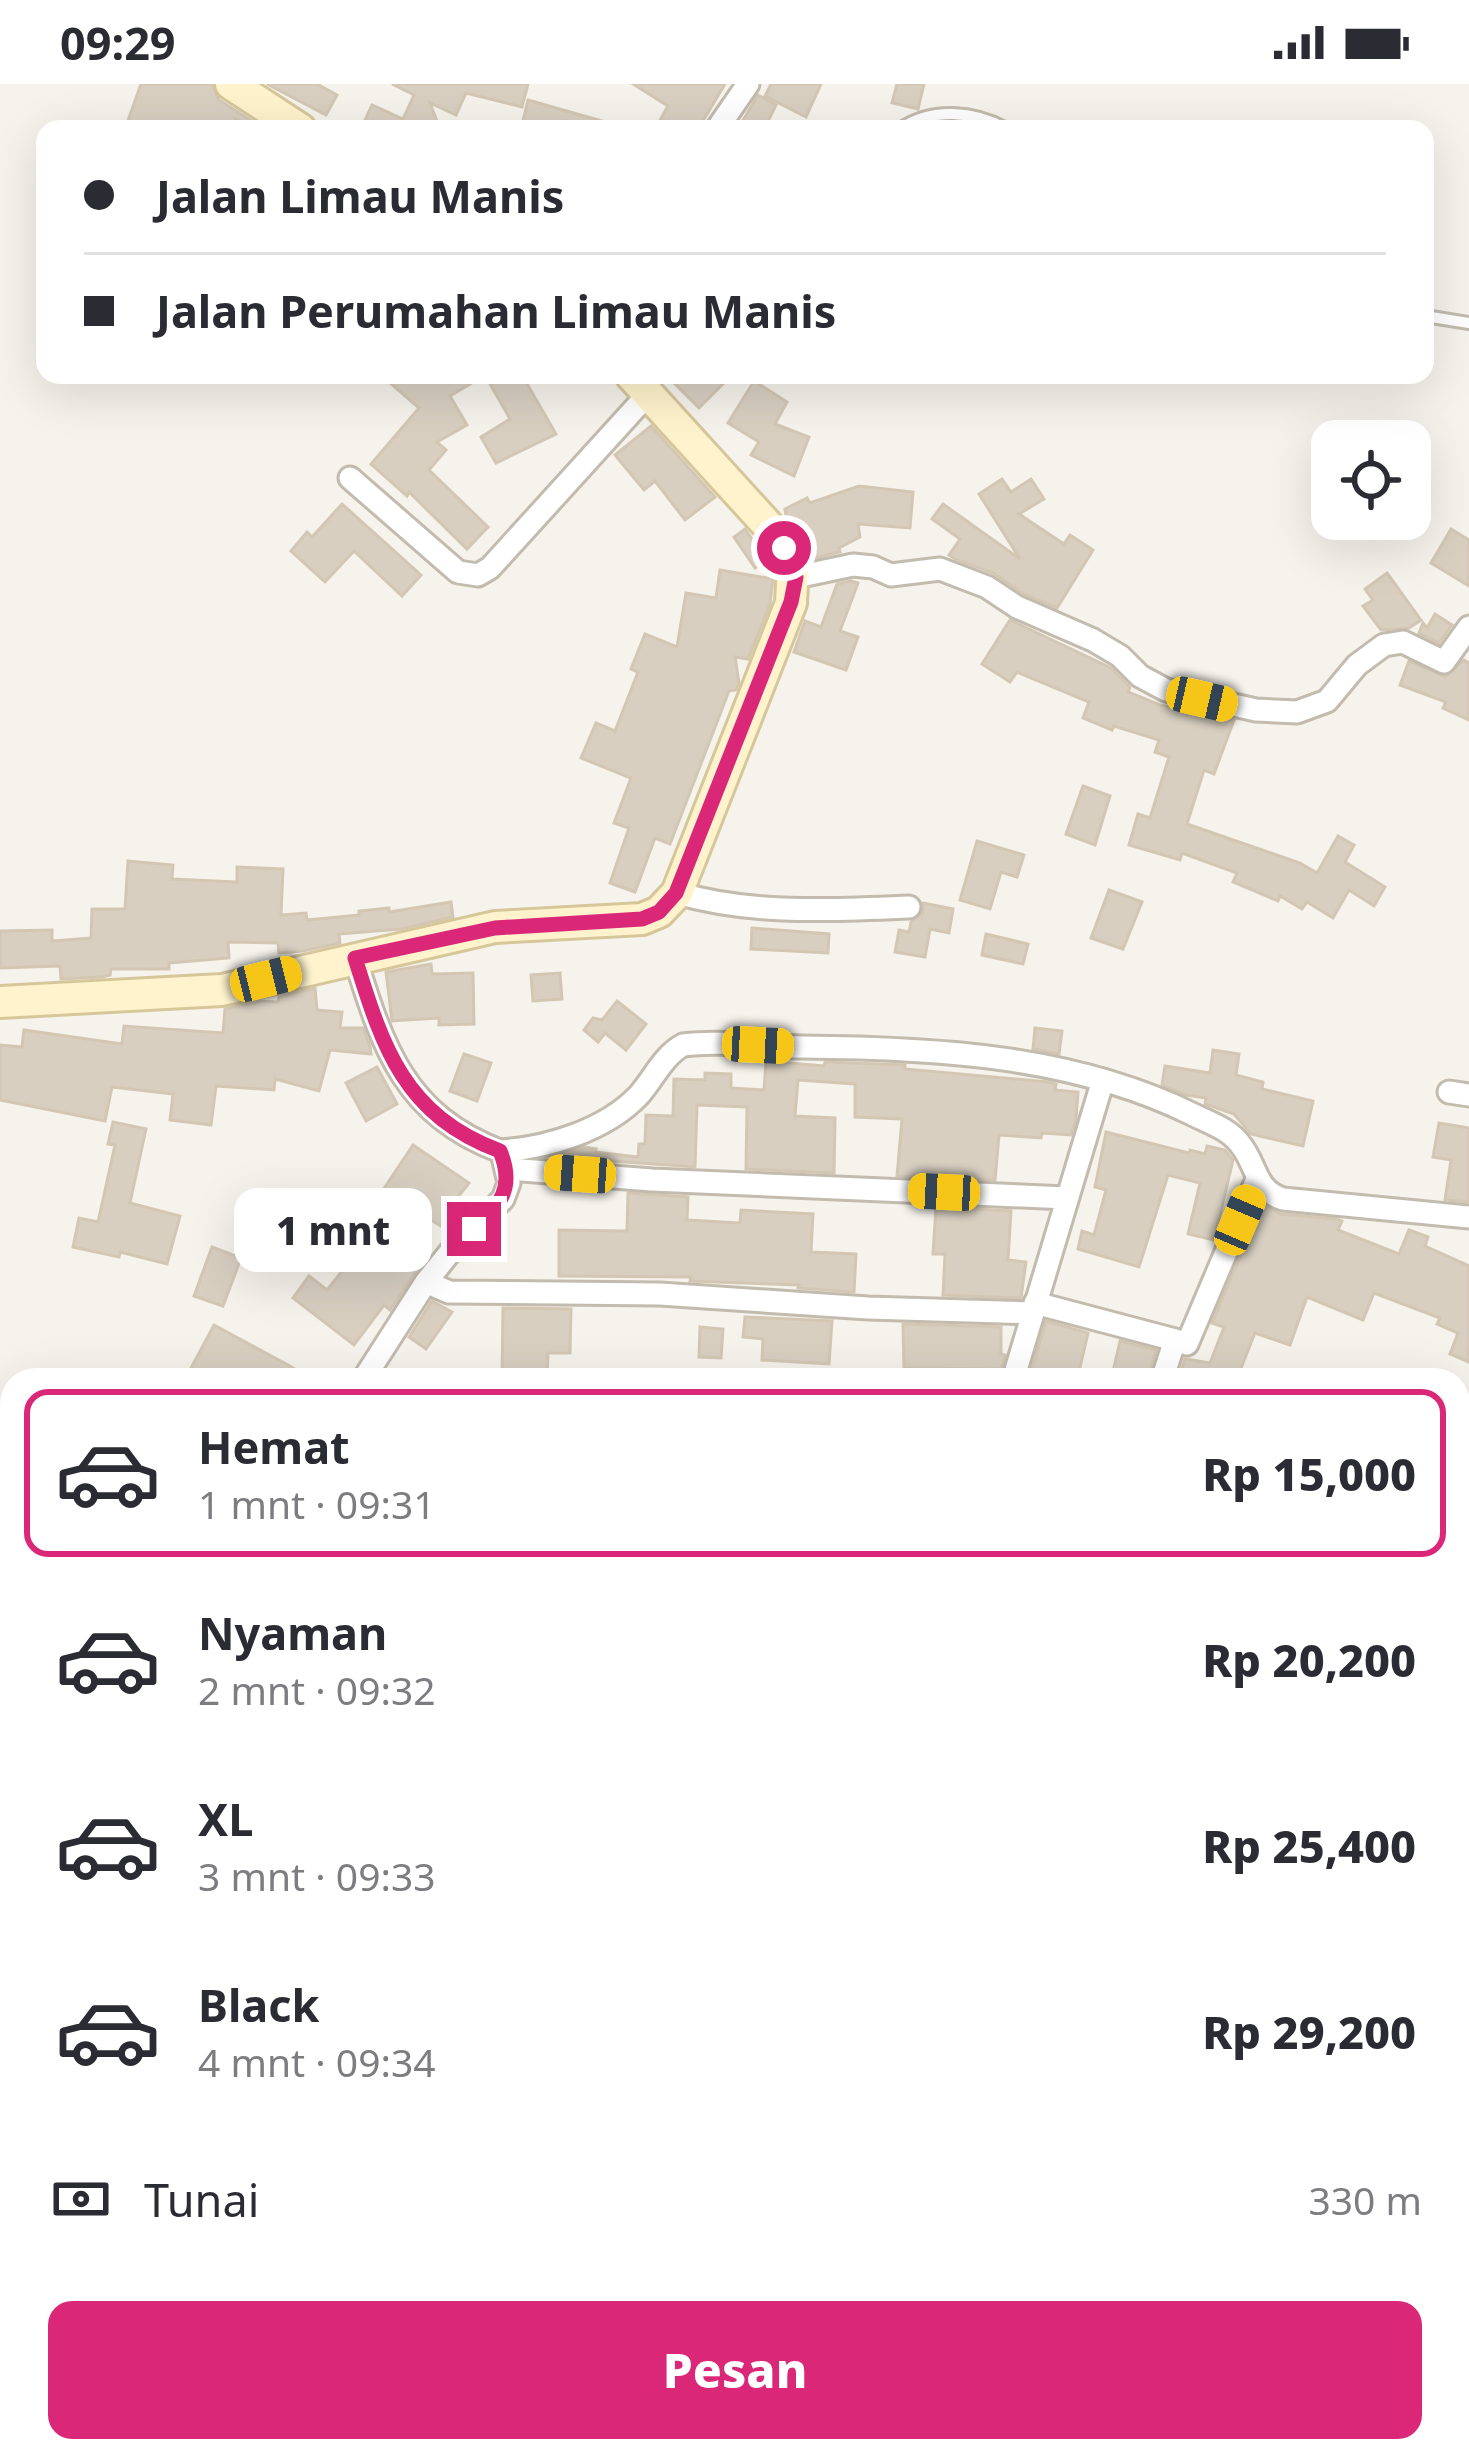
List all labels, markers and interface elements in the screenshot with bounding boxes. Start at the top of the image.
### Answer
text: 09:29 [60,12,176,73]
text: Jalan Limau Manis [156,165,564,226]
text: Jalan Perumahan Limau Manis [156,280,836,341]
map controls [1311,420,1431,540]
button: locate [1311,420,1431,540]
route start [757,521,811,575]
car [1163,673,1241,725]
car [227,953,305,1005]
car [721,1025,795,1065]
car [543,1154,617,1194]
car [907,1172,981,1212]
car [1209,1180,1271,1260]
callout: 1 mnt [234,1187,432,1271]
route end [447,1202,501,1256]
text: 1 mnt [276,1203,390,1256]
text: Hemat [198,1416,350,1477]
icon: car [54,1419,162,1527]
text: Rp 15,000 [1202,1443,1416,1504]
text: 1 mnt · 09:31 [198,1477,436,1530]
text: Nyaman [198,1602,387,1663]
icon: car [54,1605,162,1713]
text: Rp 20,200 [1202,1629,1416,1690]
text: 2 mnt · 09:32 [198,1663,436,1716]
text: XL [198,1788,253,1849]
icon: car [54,1791,162,1899]
text: Rp 25,400 [1202,1815,1416,1876]
text: 3 mnt · 09:33 [198,1849,436,1902]
text: Black [198,1974,319,2035]
icon: car [54,1977,162,2085]
text: Rp 29,200 [1202,2001,1416,2062]
text: 4 mnt · 09:34 [198,2035,436,2088]
icon: cash [48,2166,114,2232]
text: Tunai [144,2169,259,2230]
text: 330 m [1308,2173,1422,2226]
button: Pesan [48,2301,1422,2439]

